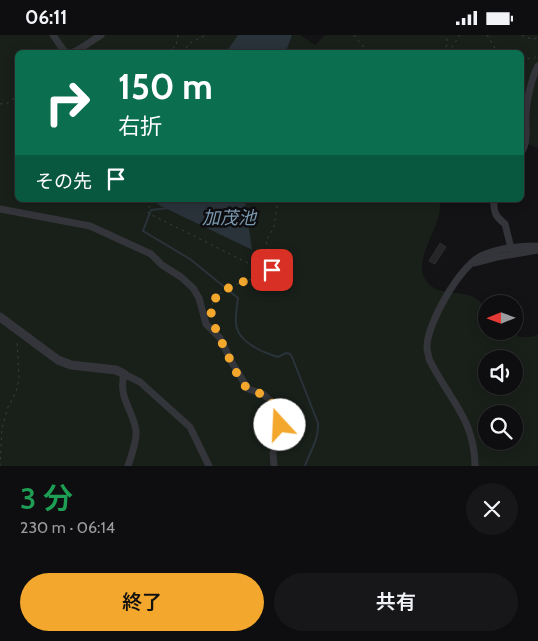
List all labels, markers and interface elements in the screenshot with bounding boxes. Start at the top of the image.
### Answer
text: 06:11 [25,6,67,29]
text: 150 m [118,65,213,108]
icon: right [35,70,100,135]
text: 右折 [118,113,162,140]
icon: arrive [102,165,130,193]
text: その先 [35,170,92,193]
water label: 加茂池 [202,207,258,229]
pin [251,249,293,291]
icon: arrive [258,256,286,284]
north arrow [478,295,522,340]
map controls [478,295,523,450]
button: sound [478,350,523,395]
position arrow [253,398,305,450]
button: search [478,405,523,450]
text: 3 分 [20,480,73,517]
button: close [466,483,518,535]
text: 230 m · 06:14 [20,518,115,537]
button: 終了 [20,573,264,631]
button: 共有 [274,573,518,631]

